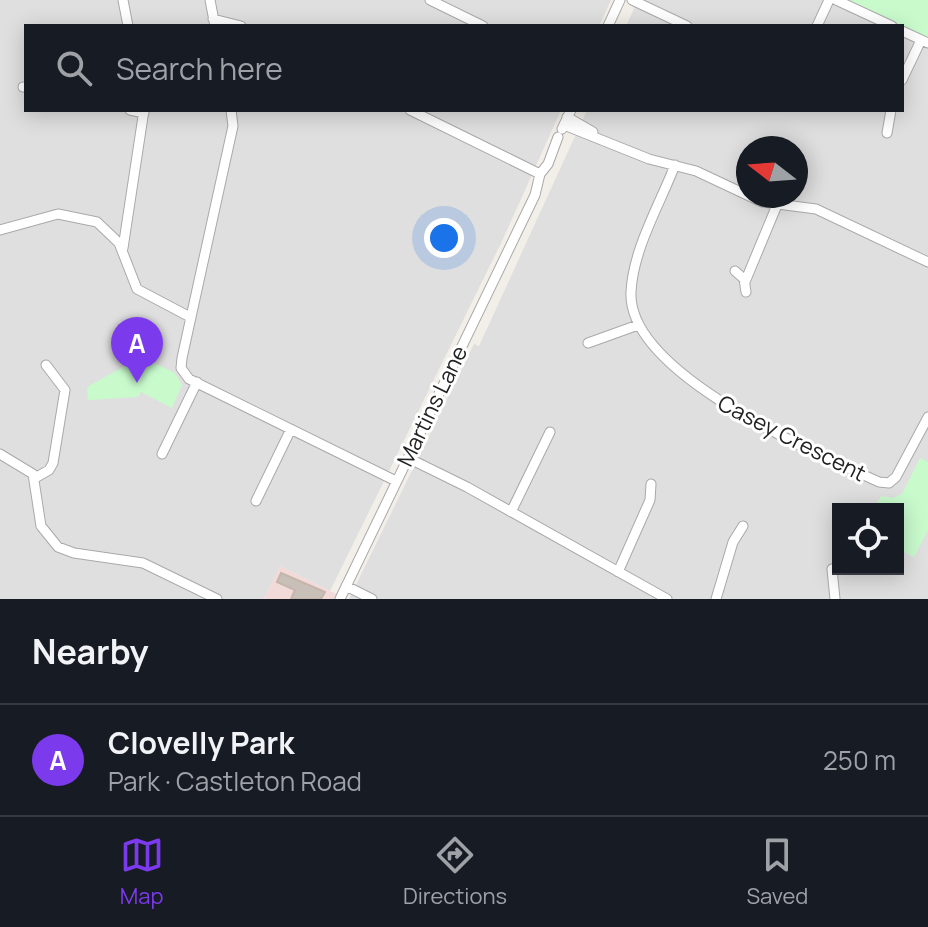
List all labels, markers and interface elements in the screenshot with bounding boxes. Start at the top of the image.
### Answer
search box [24,24,904,112]
icon: search [52,46,96,90]
text: Search here [116,48,283,89]
north arrow [736,136,808,208]
your location [424,218,464,258]
pin: A [111,317,163,383]
street label: Martins Lane [390,340,474,471]
street label: Casey Crescent [713,388,871,488]
map controls [832,503,904,575]
button: locate [832,503,904,575]
text: Nearby [32,628,148,674]
text: Clovelly Park [108,722,294,763]
text: A [49,742,67,778]
text: 250 m [823,742,896,778]
text: Park · Castleton Road [108,763,362,799]
tab: Map [120,833,164,911]
tab: Directions [403,833,507,911]
tab: Saved [746,833,808,911]

